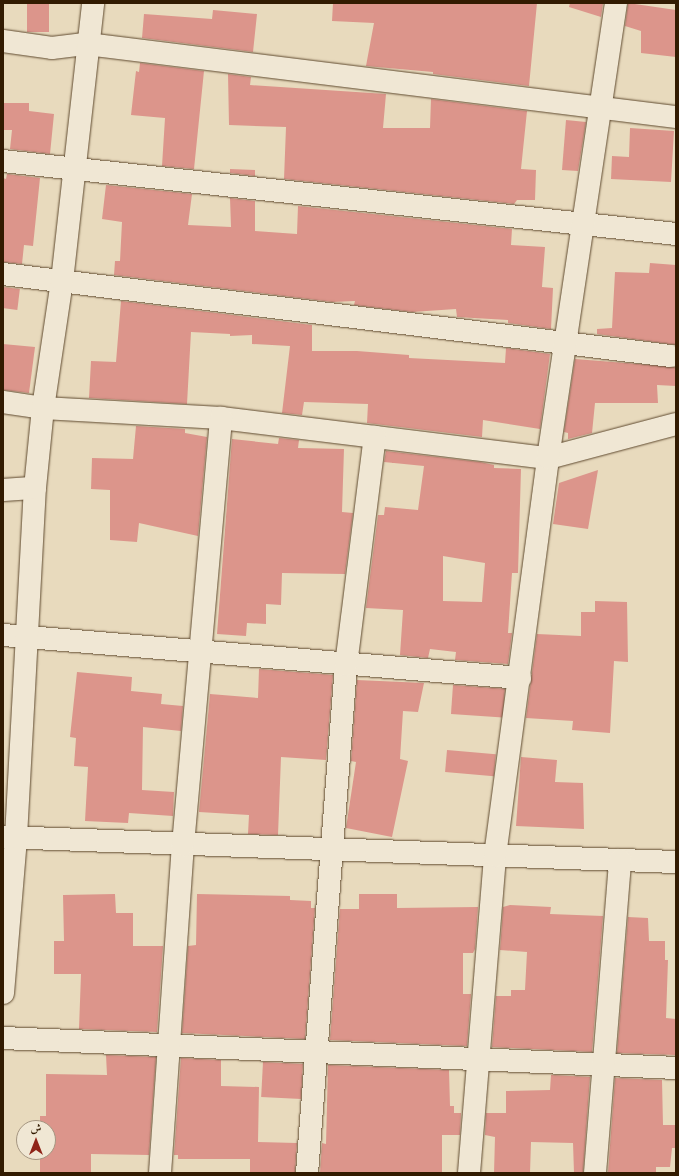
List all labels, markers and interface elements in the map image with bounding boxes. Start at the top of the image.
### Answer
north arrow [16,1120,56,1160]
text: ش [31,1122,41,1136]

